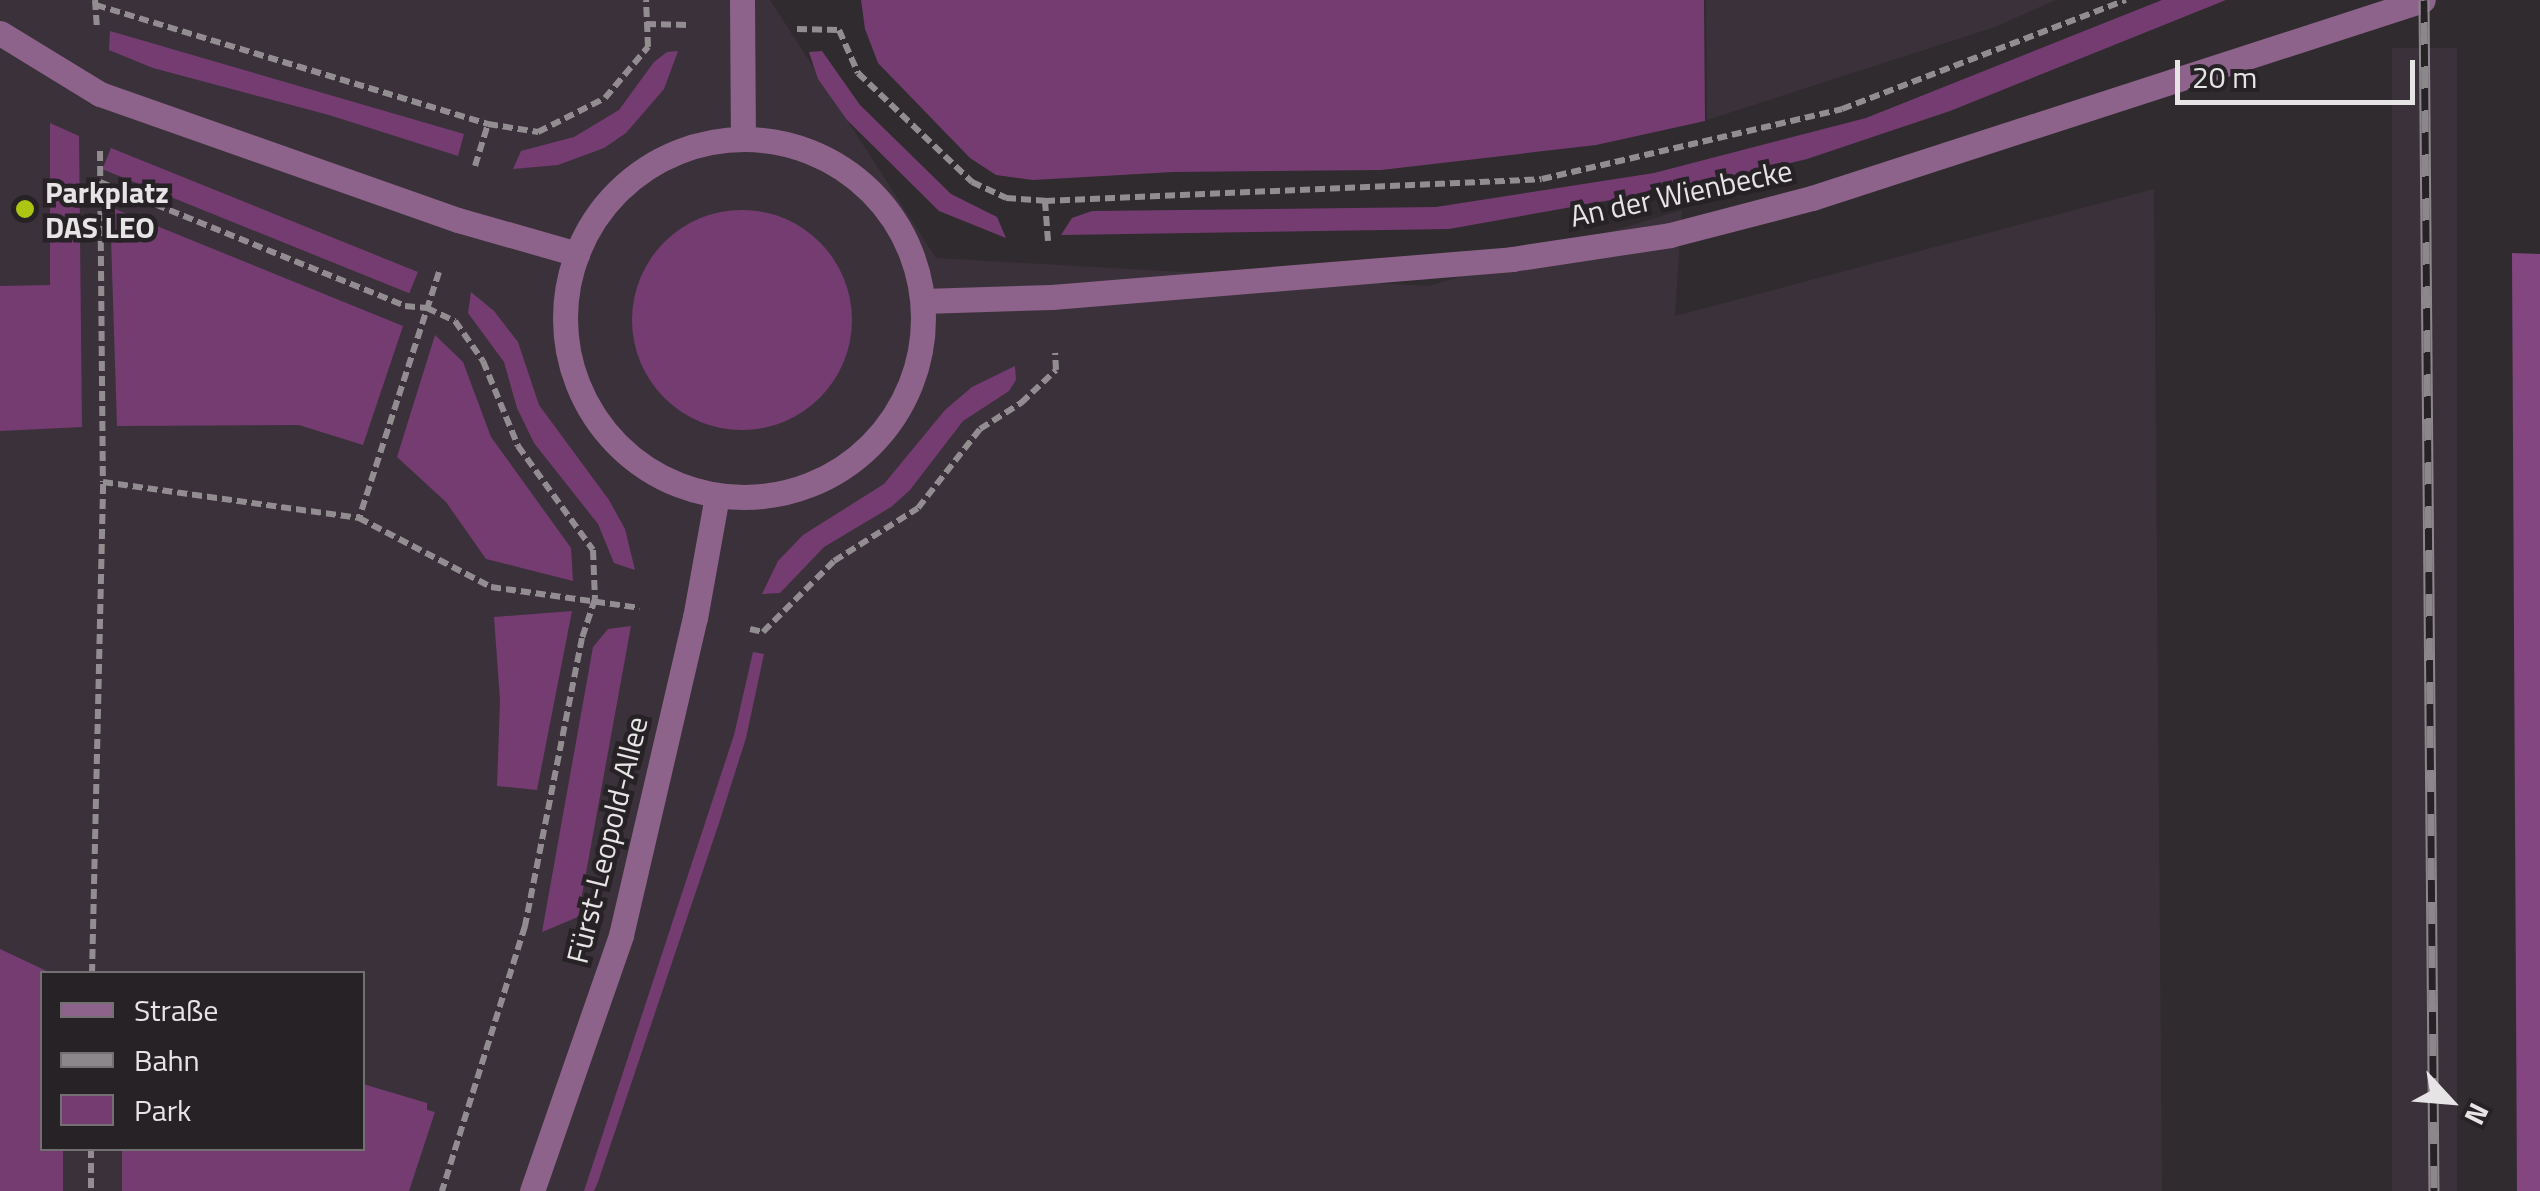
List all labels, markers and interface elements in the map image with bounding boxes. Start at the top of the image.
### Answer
scale bar [2180,40,2420,102]
text: 20 m [2192,54,2257,100]
street label: An der Wienbecke [1567,152,1795,234]
place label: Parkplatz DAS LEO [45,174,169,244]
marker: Parkplatz DAS LEO [14,198,36,220]
street label: Fürst-Leopold-Allee [559,713,655,967]
legend [40,971,365,1151]
text: Straße [134,987,218,1033]
text: Bahn [134,1037,200,1083]
north arrow [2400,1051,2500,1151]
text: Park [134,1087,191,1133]
text: N [2454,1096,2501,1133]

